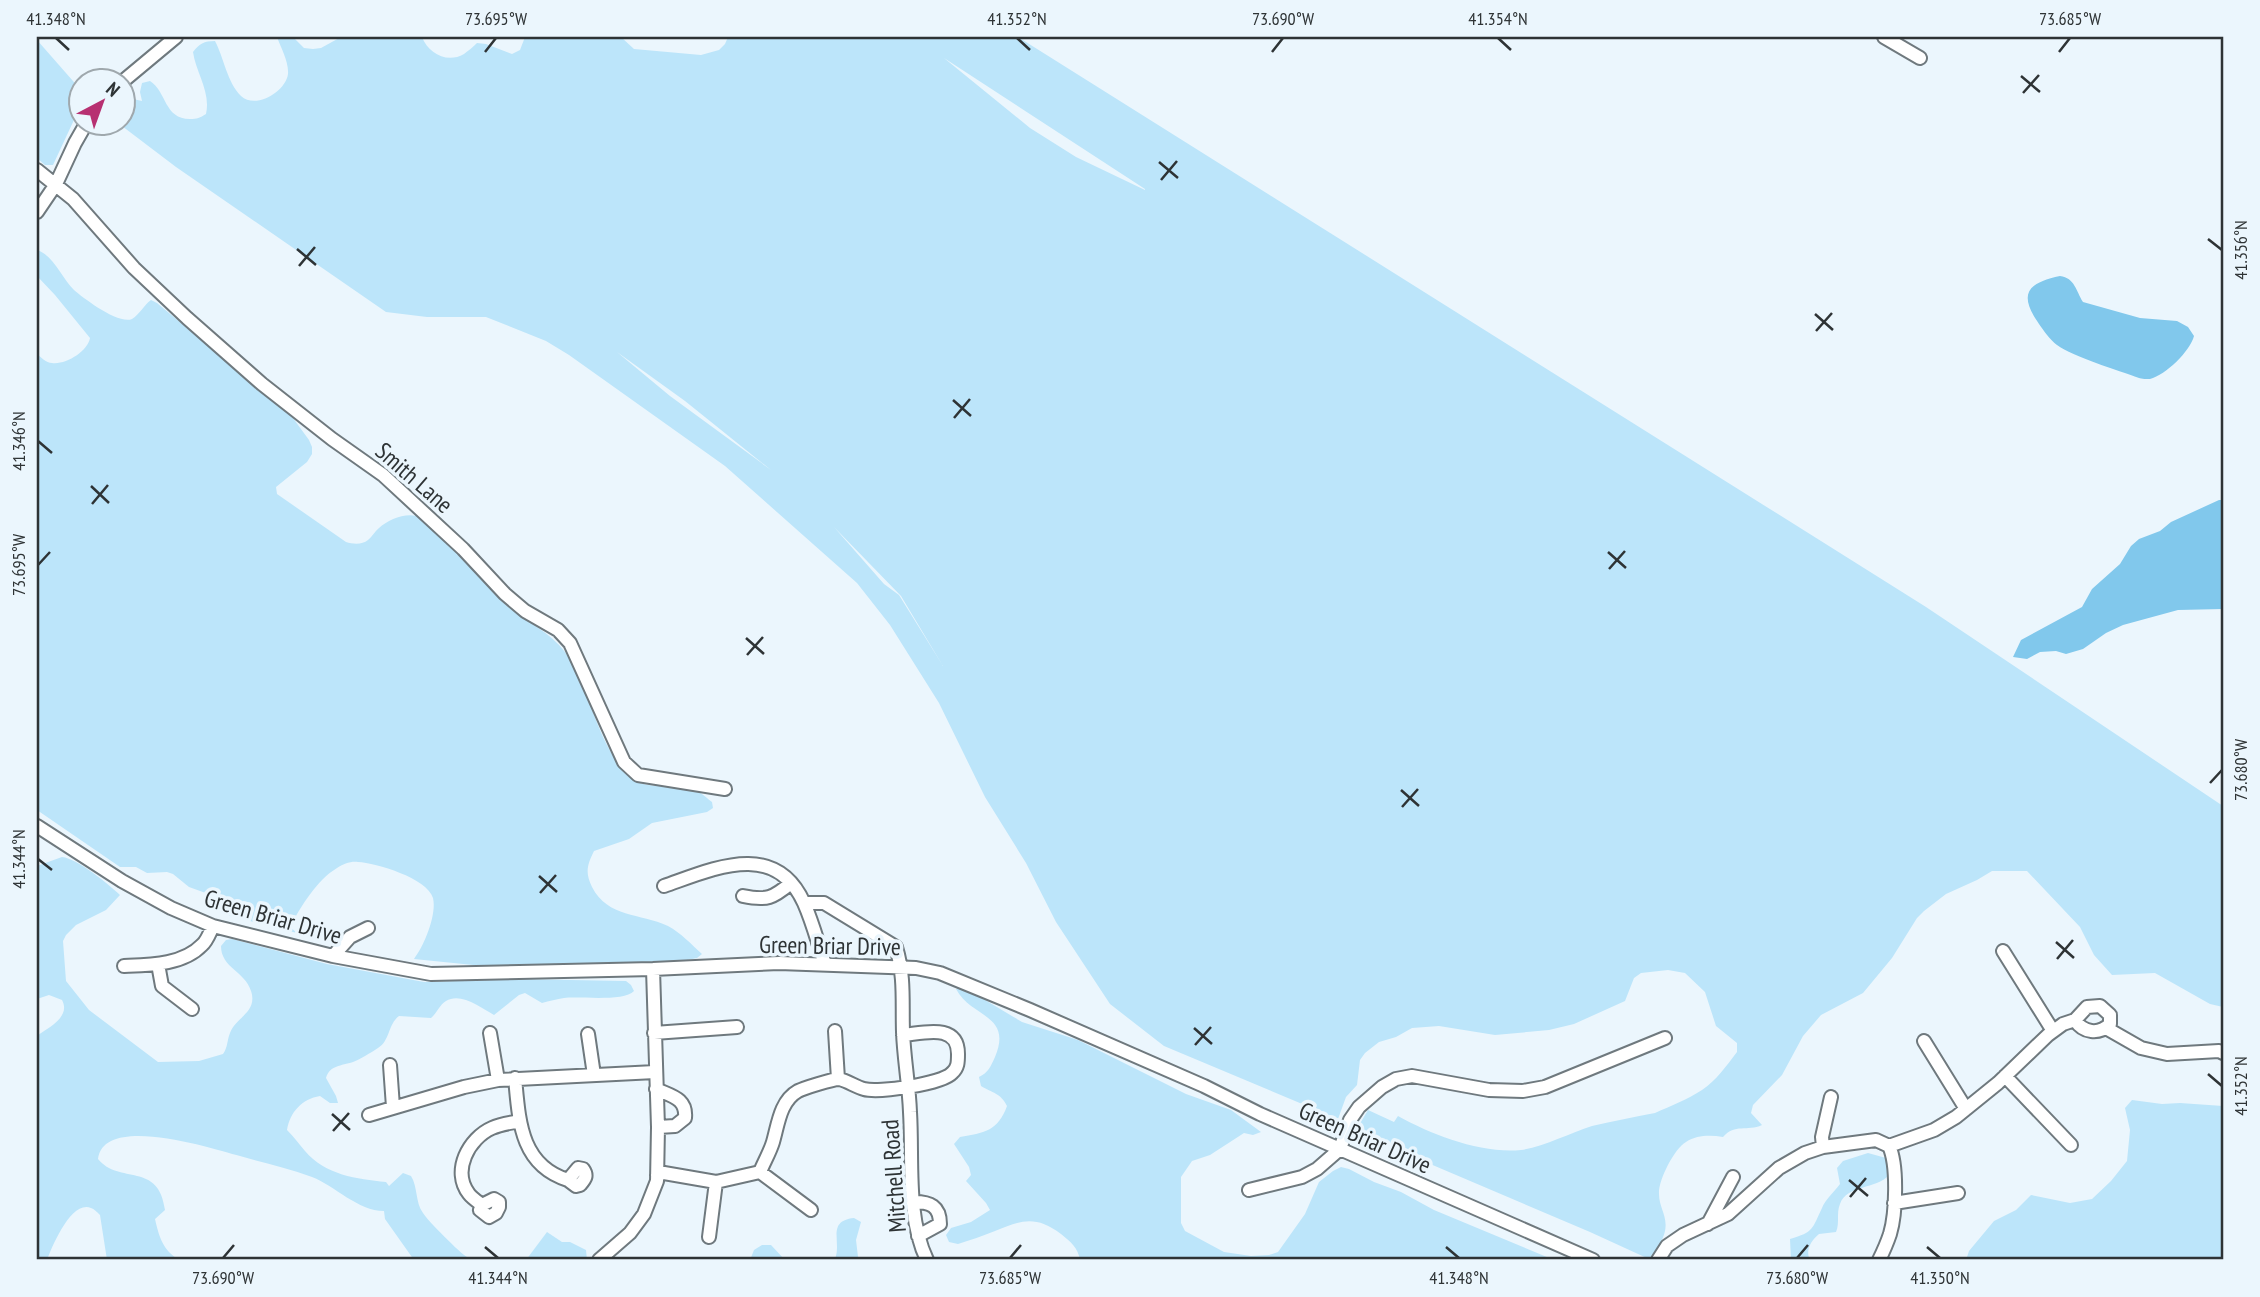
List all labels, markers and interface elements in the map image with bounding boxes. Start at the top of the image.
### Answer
text: 41.348°N [26,7,86,30]
text: 73.695°W [465,7,527,30]
text: 41.352°N [987,7,1047,30]
text: 73.690°W [1252,7,1314,30]
text: 41.354°N [1468,7,1528,30]
text: 73.685°W [2039,7,2101,30]
north arrow [66,66,136,136]
text: N [101,77,125,102]
text: 41.356°N [2229,220,2252,280]
text: 41.346°N [7,411,30,471]
street label: Smith Lane [369,435,460,520]
text: 73.695°W [7,534,30,596]
text: 73.680°W [2229,739,2252,801]
text: 41.344°N [7,829,30,889]
street label: Green Briar Drive [201,882,345,951]
street label: Green Briar Drive [759,929,901,962]
text: 41.352°N [2229,1056,2252,1116]
street label: Green Briar Drive [1294,1095,1436,1181]
street label: Mitchell Road [874,1119,913,1234]
text: 73.690°W [192,1266,254,1289]
text: 41.344°N [468,1266,528,1289]
text: 73.685°W [979,1266,1041,1289]
text: 41.348°N [1429,1266,1489,1289]
text: 73.680°W [1766,1266,1828,1289]
text: 41.350°N [1910,1266,1970,1289]

